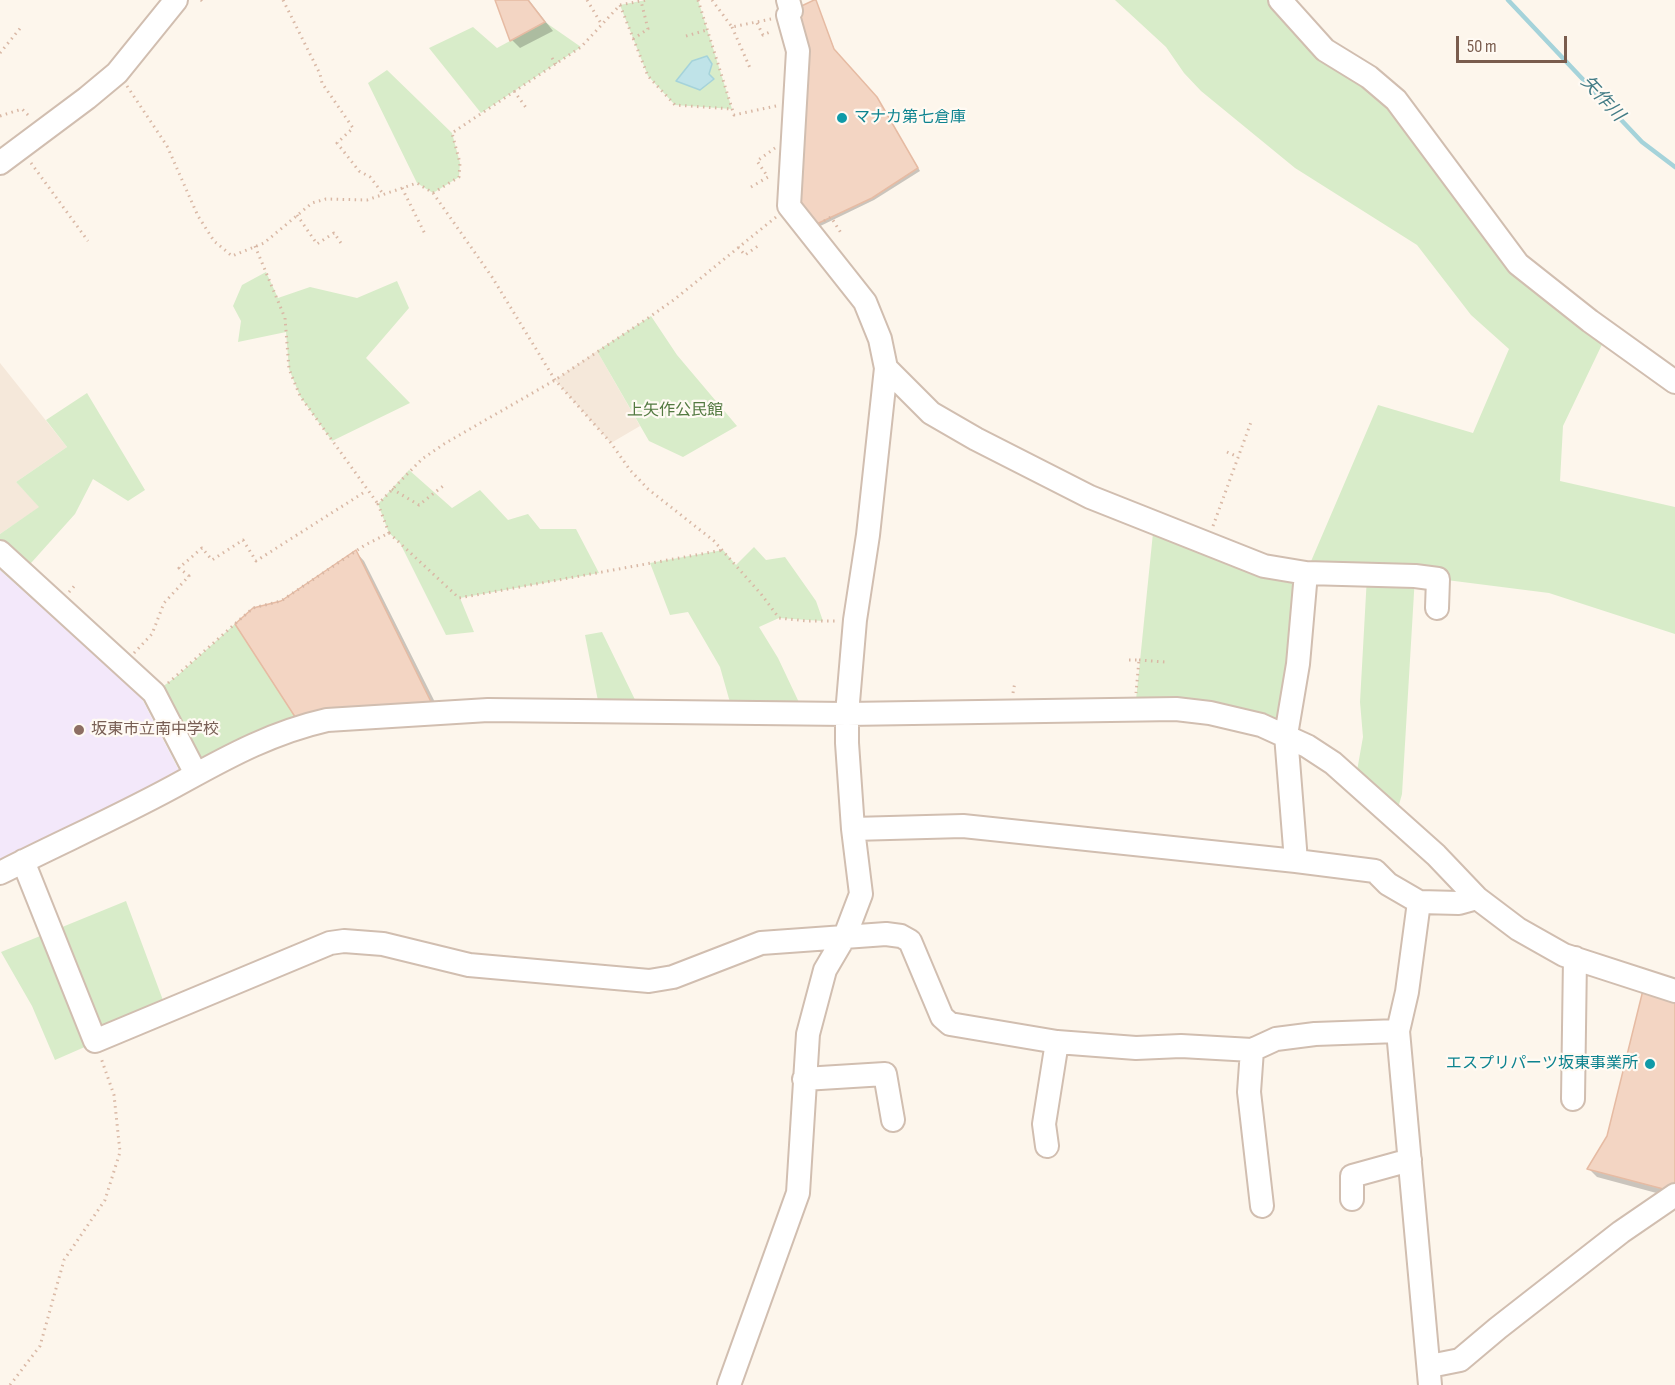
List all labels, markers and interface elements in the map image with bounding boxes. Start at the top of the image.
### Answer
scale bar [1459,24,1570,62]
text: 50 m [1467,36,1497,57]
water label: 矢作川 [1576,72,1628,126]
place label: マナカ第七倉庫 [854,108,966,128]
marker: マナカ第七倉庫 [835,111,849,125]
park label: 上矢作公民館 [627,401,723,421]
place label: 坂東市立南中学校 [91,720,219,740]
marker: 坂東市立南中学校 [72,723,86,737]
place label: エスプリパーツ坂東事業所 [1446,1054,1638,1074]
marker: エスプリパーツ坂東事業所 [1643,1057,1657,1071]

